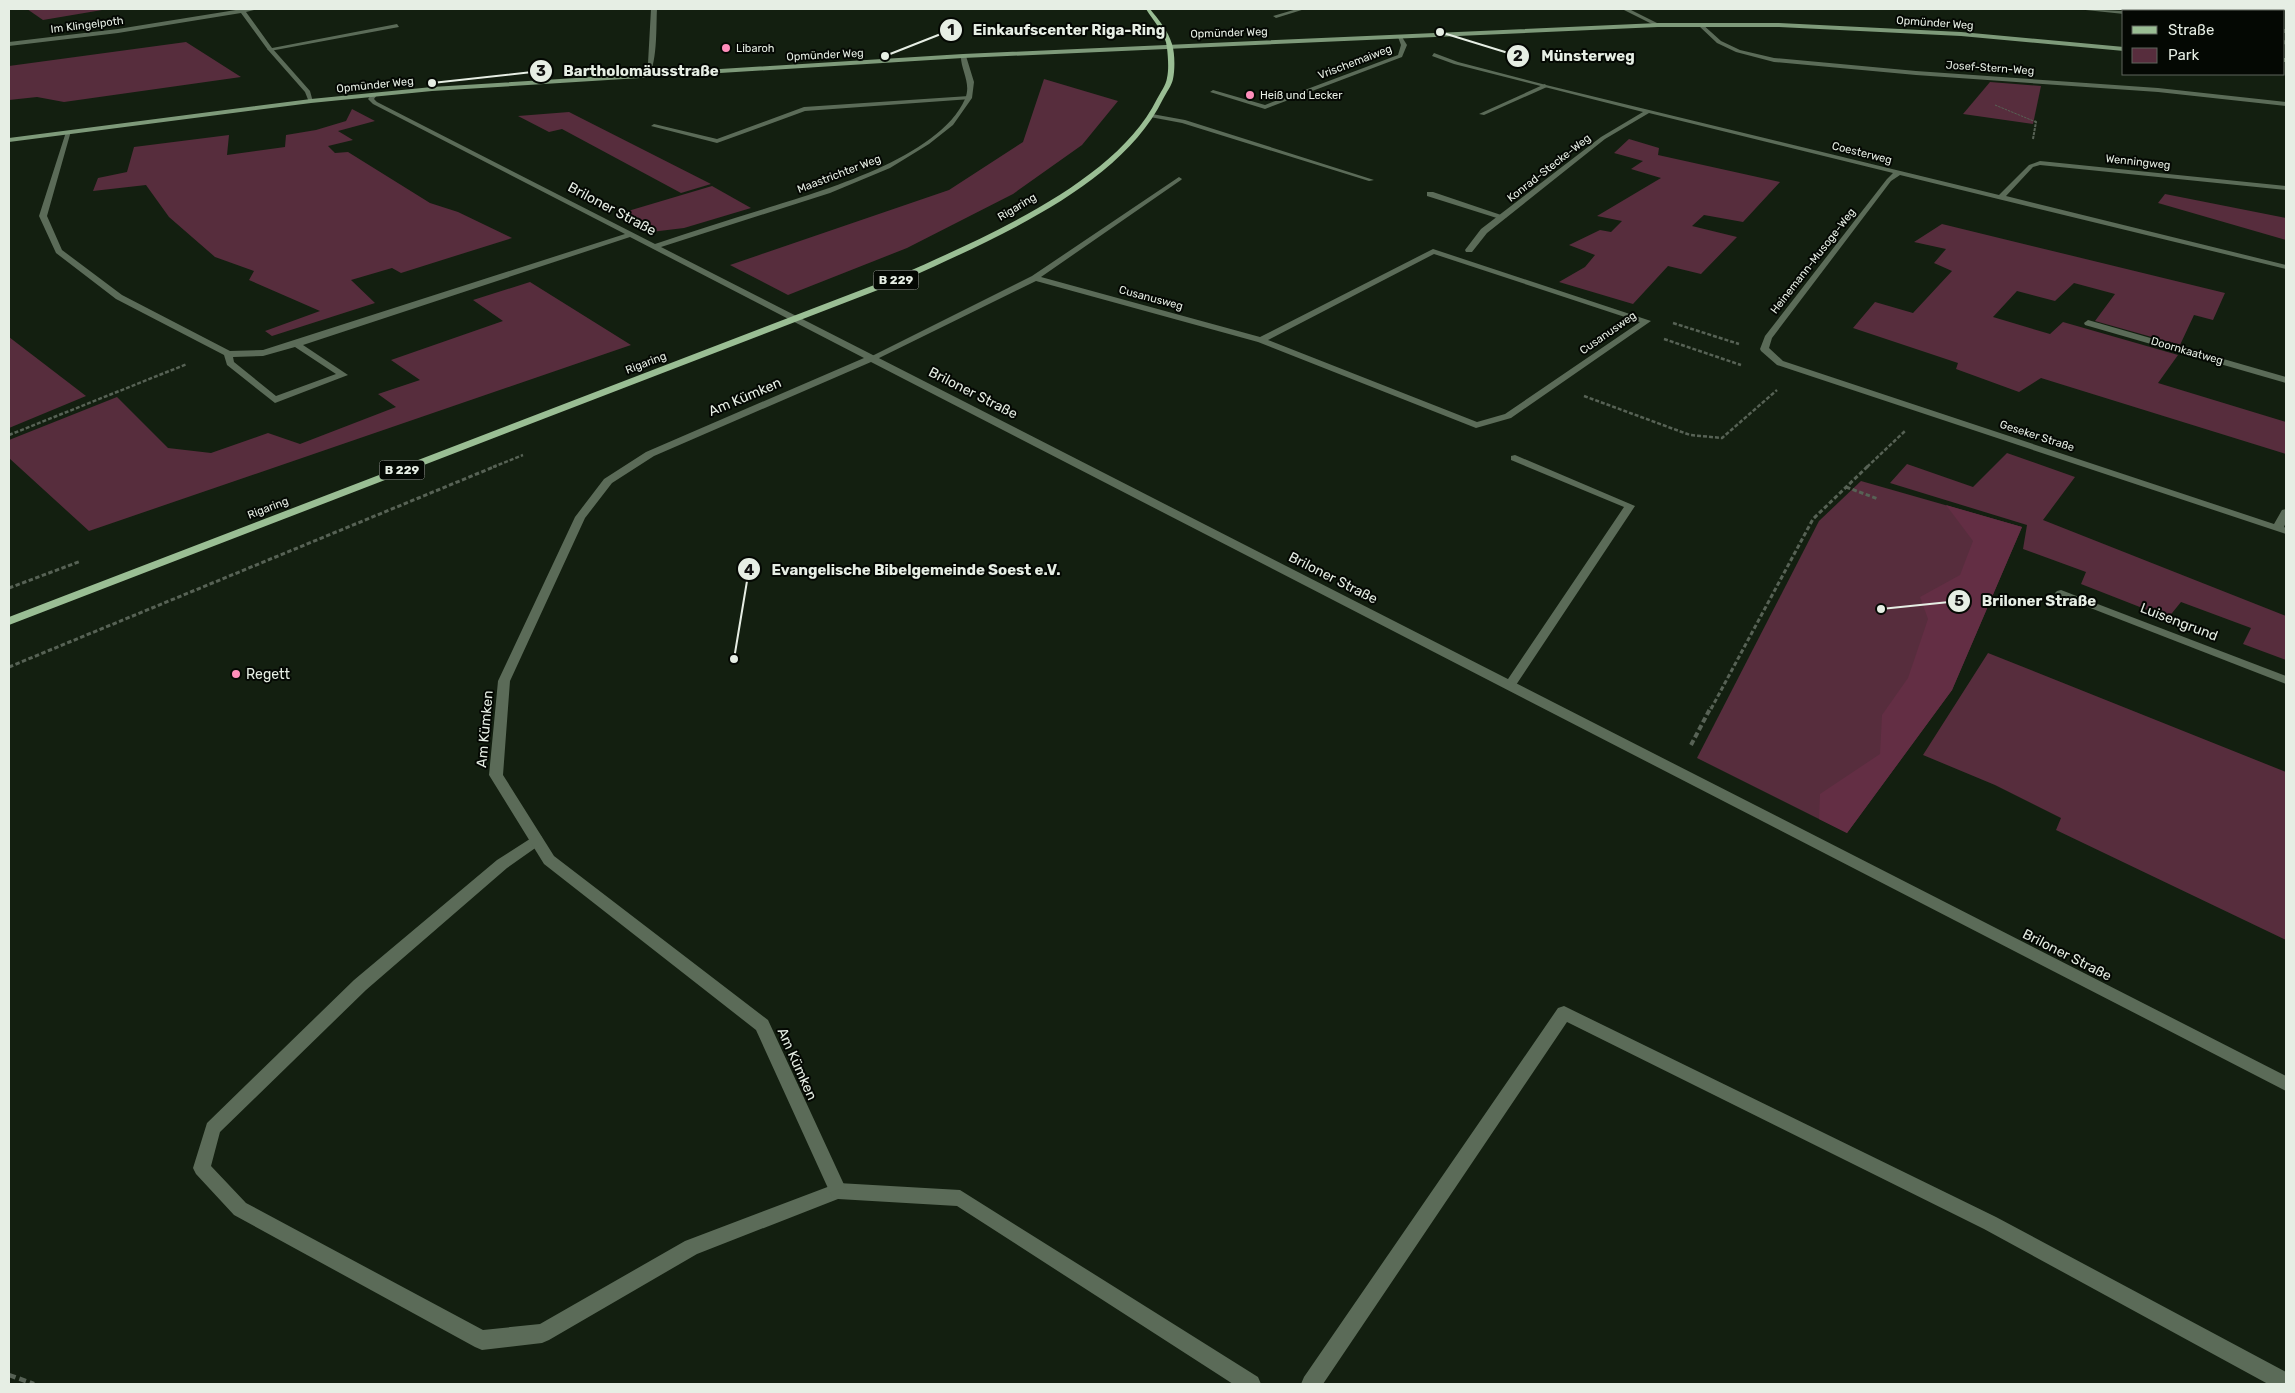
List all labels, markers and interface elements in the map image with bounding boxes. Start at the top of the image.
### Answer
legend [2122,10,2285,75]
street label: Im Klingelpoth [50,14,124,36]
street label: Opmünder Weg [1896,14,1974,32]
callout: Einkaufscenter Riga-Ring [938,15,1176,45]
text: 1 [947,21,955,39]
text: Einkaufscenter Riga-Ring [973,21,1165,39]
text: Straße [2168,21,2214,39]
street label: Opmünder Weg [1190,25,1268,41]
callout: Münsterweg [1506,41,1644,71]
marker: Libaroh [720,42,732,54]
place label: Libaroh [736,42,775,55]
street label: Vrischemaiweg [1316,42,1394,82]
street label: Opmünder Weg [786,46,864,64]
text: Park [2168,46,2199,64]
text: 2 [1513,47,1523,65]
text: Münsterweg [1541,47,1635,65]
callout: Bartholomäusstraße [528,56,728,86]
street label: Josef-Stern-Weg [1945,58,2035,78]
text: 3 [536,62,546,80]
text: Bartholomäusstraße [563,62,719,80]
street label: Opmünder Weg [336,74,414,96]
marker: Heiß und Lecker [1244,89,1256,101]
place label: Heiß und Lecker [1260,89,1343,102]
street label: Konrad-Stecke-Weg [1505,131,1593,205]
street label: Coesterweg [1831,139,1893,167]
street label: Maastrichter Weg [795,152,883,196]
street label: Wenningweg [2105,152,2171,172]
street label: Briloner Straße [565,179,659,239]
street label: Rigaring [995,190,1039,224]
street label: Heinemann-Musoge-Weg [1768,206,1858,316]
road number: B 229 [874,270,918,290]
street label: Cusanusweg [1118,283,1184,313]
street label: Cusanusweg [1577,309,1639,357]
street label: Doornkaatweg [2149,334,2225,368]
street label: Rigaring [624,349,668,377]
street label: Briloner Straße [926,363,1020,423]
street label: Am Kümken [706,374,784,420]
street label: Geseker Straße [1998,418,2076,454]
road number: B 229 [380,460,424,480]
street label: Rigaring [246,494,290,522]
street label: Briloner Straße [1286,548,1380,608]
callout: Evangelische Bibelgemeinde Soest e.V. [736,554,1070,584]
text: 4 [744,561,754,579]
text: Evangelische Bibelgemeinde Soest e.V. [771,561,1061,579]
callout: Briloner Straße [1947,586,2106,616]
text: 5 [1954,592,1964,610]
text: Briloner Straße [1982,592,2096,610]
street label: Luisengrund [2138,599,2220,645]
place label: Regett [246,666,291,683]
marker: Regett [230,668,242,680]
street label: Am Kümken [473,690,497,768]
street label: Briloner Straße [2020,925,2114,985]
street label: Am Kümken [773,1025,821,1103]

